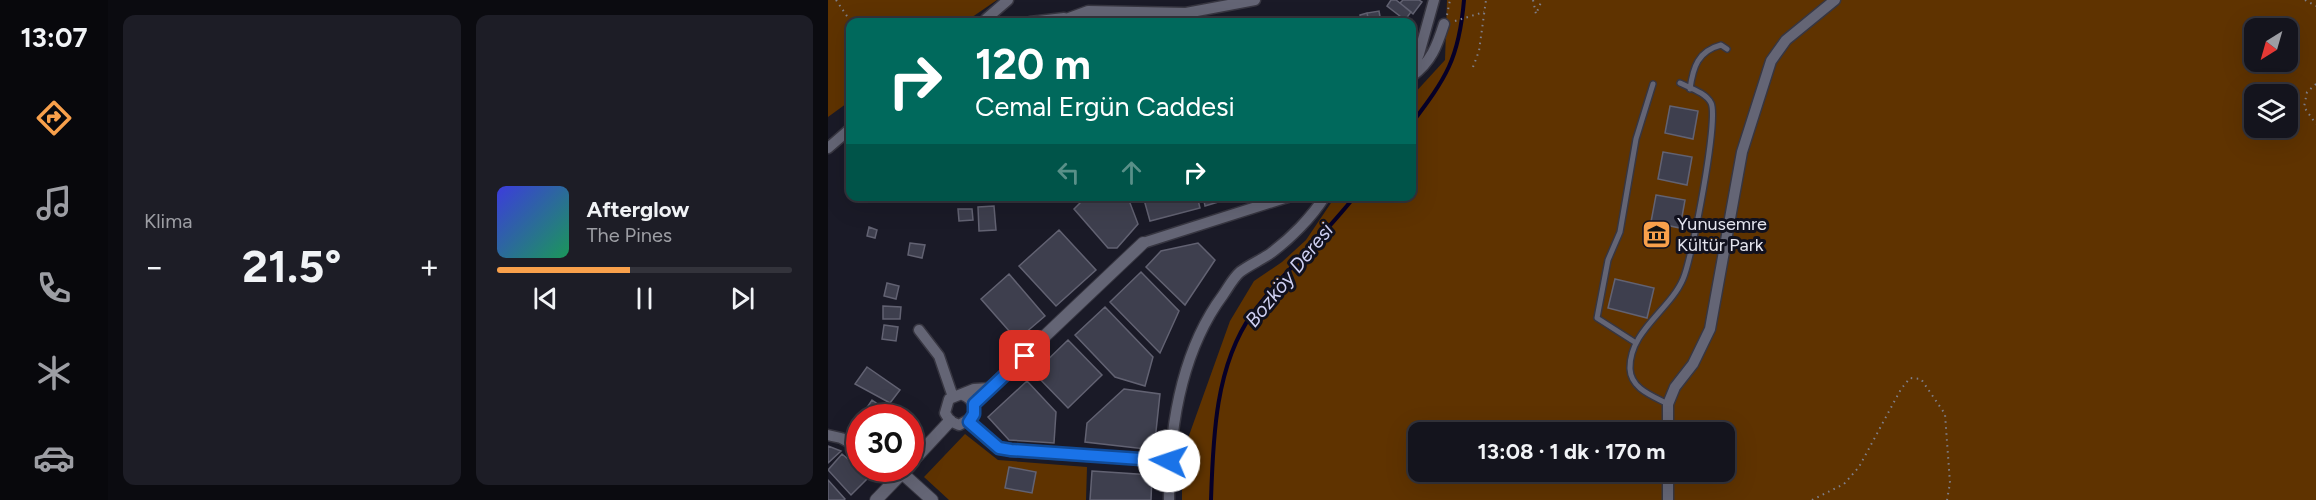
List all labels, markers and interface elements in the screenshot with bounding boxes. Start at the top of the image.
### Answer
north arrow [2244,18,2298,72]
map controls [2244,18,2298,138]
text: 13:07 [20,21,88,54]
text: 120 m [975,39,1091,90]
icon: right [876,42,954,120]
button: layers [2244,84,2298,138]
text: Cemal Ergün Caddesi [975,90,1235,123]
icon: directions [33,97,75,139]
icon: left [1052,156,1085,189]
icon: ahead [1115,156,1148,189]
icon: right [1178,156,1211,189]
icon: music [33,182,75,224]
text: Afterglow [587,196,689,223]
text: Klima [144,209,192,233]
place label: Yunusemre Kültür Park [1677,213,1767,256]
water label: Bozköy Deresi [1240,218,1338,332]
museum icon: Yunusemre Kültür Park [1640,218,1672,250]
text: The Pines [587,223,672,247]
text: 21.5° [242,239,341,293]
text: − [144,247,165,286]
text: + [419,247,440,286]
icon: phone [33,267,75,309]
icon: previous [529,282,562,315]
icon: pause [628,282,661,315]
icon: next [726,282,759,315]
pin [999,330,1050,381]
icon: arrive [1008,339,1041,372]
icon: climate [33,352,75,394]
speed limit sign: 30 [846,404,924,482]
position arrow [1137,429,1201,493]
icon: car [33,437,75,479]
text: 13:08 · 1 dk · 170 m [1478,438,1665,465]

